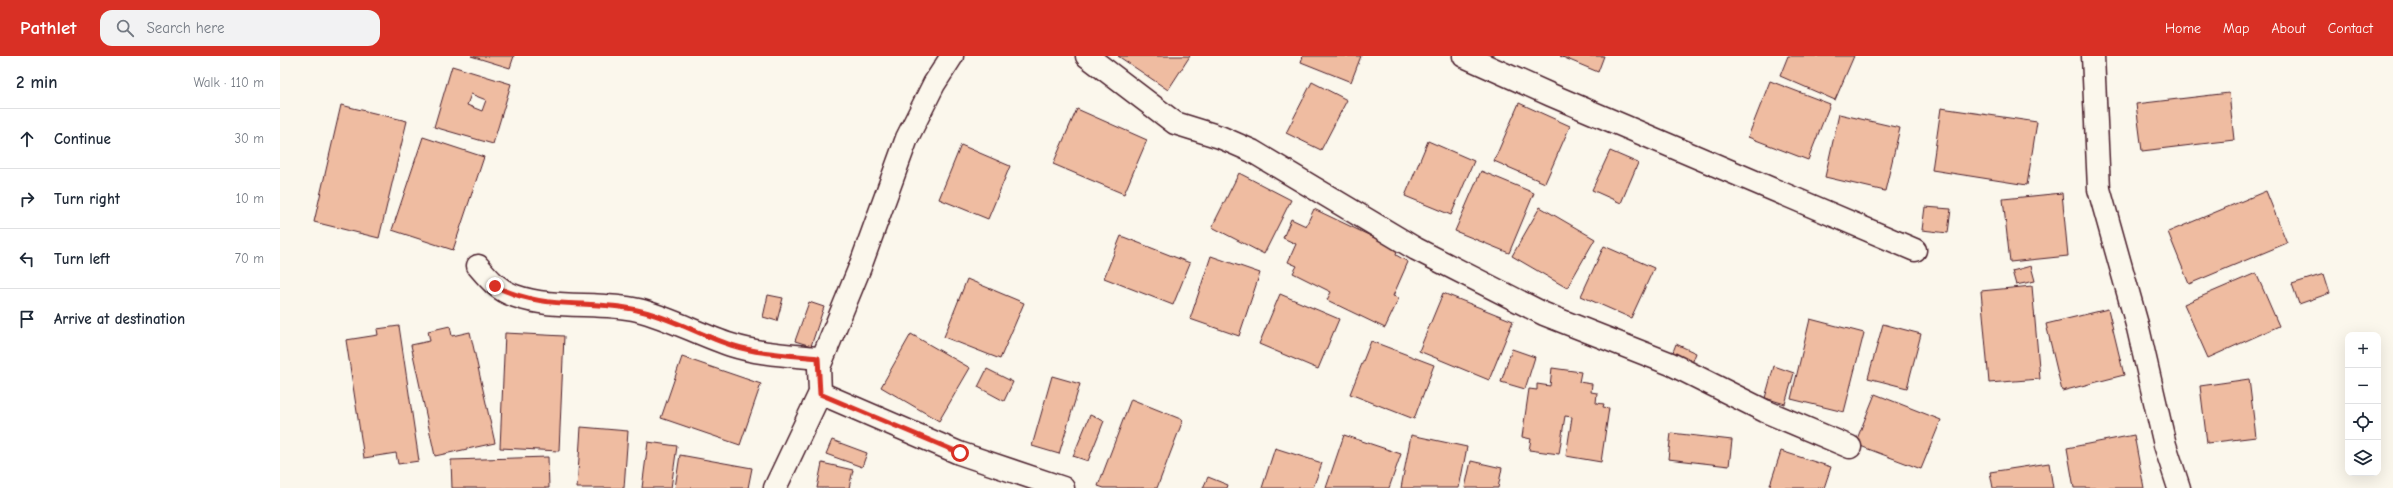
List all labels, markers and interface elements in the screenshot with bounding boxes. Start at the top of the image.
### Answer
search box [100,10,380,46]
text: Pathlet [20,17,76,39]
icon: search [114,17,136,39]
text: Search here [146,19,225,37]
text: Home [2165,20,2201,37]
text: Map [2223,20,2249,37]
text: About [2271,20,2306,37]
text: Contact [2328,20,2373,37]
text: 2 min [16,73,57,92]
text: Walk · 110 m [193,75,264,90]
icon: ahead [16,128,38,150]
text: Continue [54,130,111,148]
text: 30 m [234,131,264,146]
icon: right [16,188,38,210]
text: Turn right [54,190,120,208]
text: 10 m [236,191,264,206]
icon: left [16,248,38,270]
text: Turn left [54,250,110,268]
text: 70 m [235,251,264,266]
route end [486,277,504,295]
icon: arrive [16,308,38,330]
text: Arrive at destination [54,310,185,328]
map controls [2345,332,2381,476]
button: + [2345,332,2381,368]
button: − [2345,368,2381,404]
button: locate [2345,404,2381,440]
button: layers [2345,440,2381,476]
route start [951,444,969,462]

